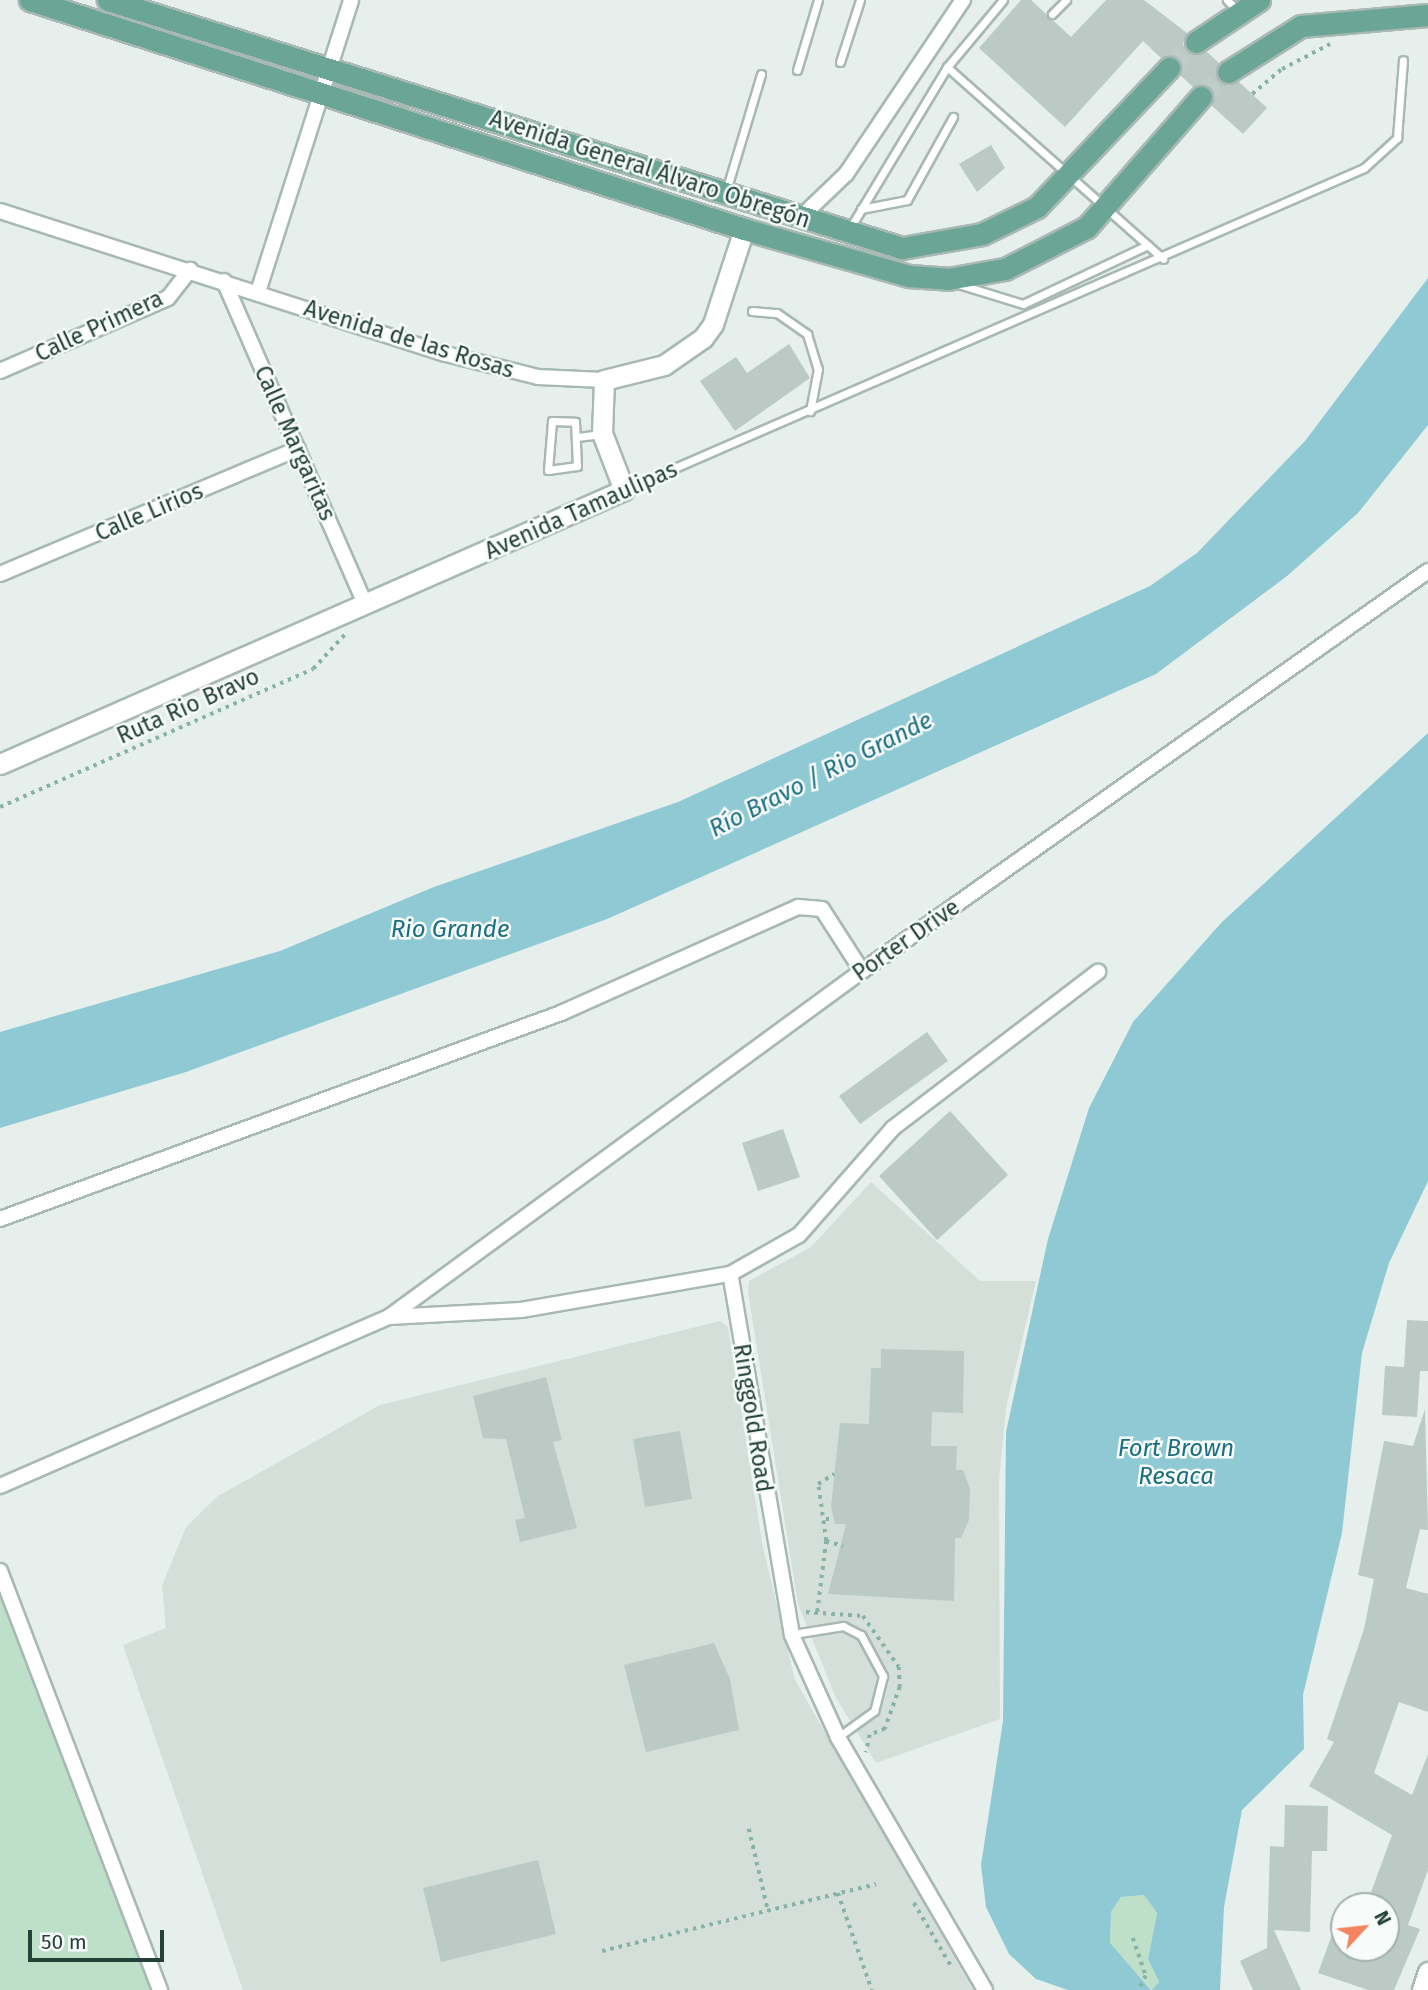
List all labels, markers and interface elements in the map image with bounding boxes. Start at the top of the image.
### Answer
street label: Avenida General Álvaro Obregón [486,104,814,234]
street label: Calle Primera [31,284,167,368]
street label: Avenida de las Rosas [301,294,517,384]
street label: Calle Margaritas [249,361,341,525]
street label: Avenida Tamaulipas [480,455,682,565]
street label: Calle Lirios [91,477,207,547]
street label: Ruta Rio Bravo [113,662,263,750]
water label: Río Bravo / Rio Grande [705,706,937,844]
street label: Porter Drive [847,893,965,987]
water label: Rio Grande [391,916,509,944]
street label: Ringgold Road [728,1342,778,1494]
water label: Fort Brown Resaca [1118,1435,1234,1491]
north arrow [1330,1892,1400,1962]
text: N [1369,1907,1395,1929]
scale bar [32,1916,168,1960]
text: 50 m [41,1929,87,1955]

